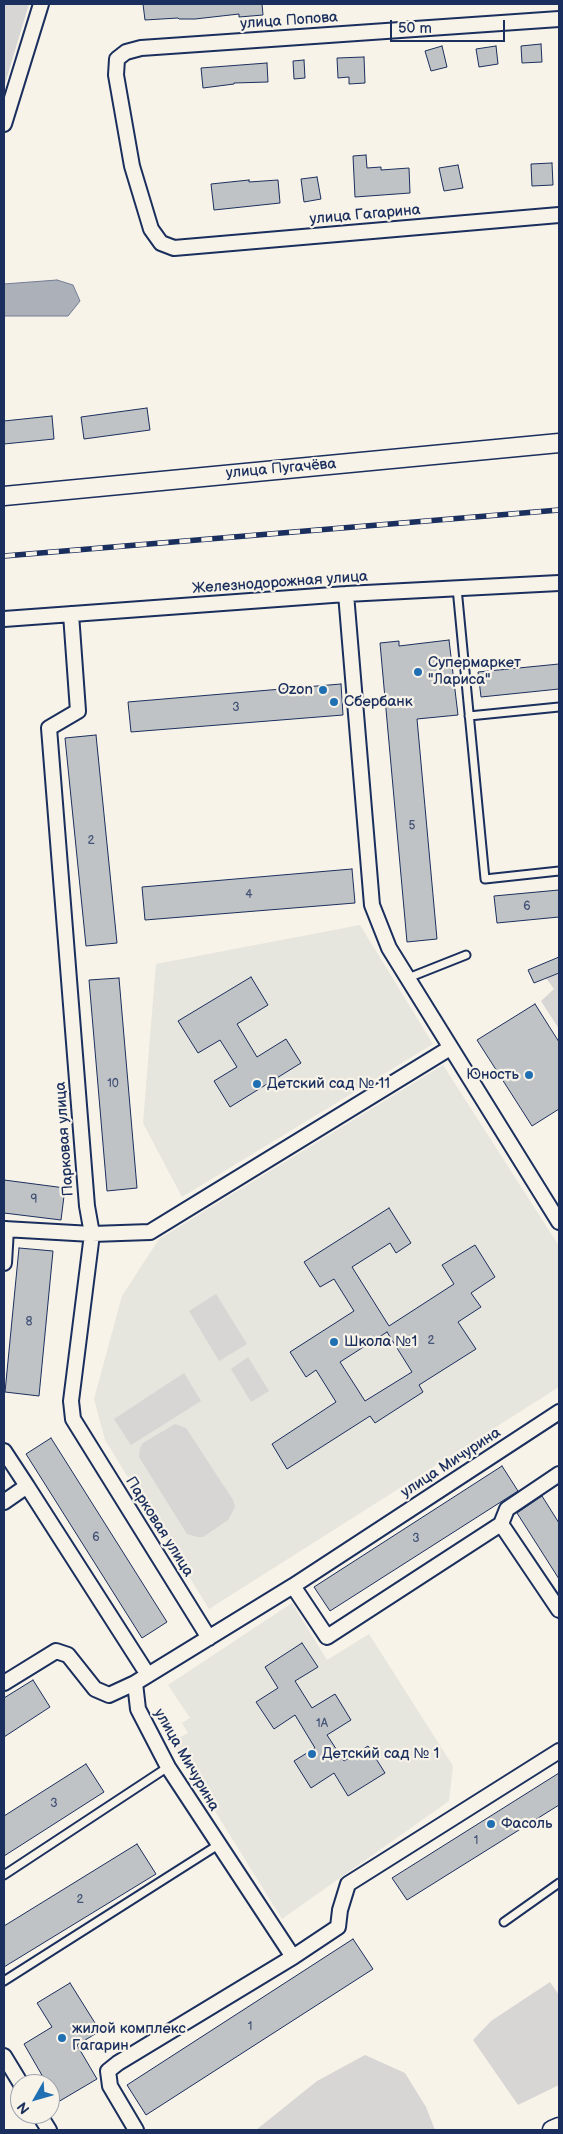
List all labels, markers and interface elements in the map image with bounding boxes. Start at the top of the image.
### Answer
street label: улица Попова [240,9,338,33]
scale bar [393,10,508,42]
text: 50 m [398,19,432,38]
street label: улица Гагарина [309,201,421,229]
street label: улица Пугачёва [225,455,337,483]
street label: Железнодорожная улица [192,568,368,598]
place label: Супермаркет "Лариса" [428,654,521,689]
marker: Супермаркет "Лариса" [412,666,424,678]
place label: Ozon [278,681,313,699]
marker: Ozon [317,684,329,696]
place label: Сбербанк [344,693,413,711]
marker: Сбербанк [328,696,340,708]
house number: 3 [232,701,240,715]
house number: 5 [409,819,415,833]
house number: 2 [87,834,95,848]
house number: 4 [245,888,253,902]
house number: 6 [523,900,531,914]
place label: Юность [466,1066,519,1084]
marker: Юность [523,1069,535,1081]
place label: Детский сад № 11 [267,1075,390,1093]
house number: 10 [107,1077,119,1091]
marker: Детский сад № 11 [251,1078,263,1090]
street label: Парковая улица [52,1081,78,1197]
house number: 9 [31,1193,37,1207]
house number: 8 [26,1315,32,1329]
place label: Школа №1 [344,1333,417,1351]
house number: 2 [427,1334,435,1348]
marker: Школа №1 [328,1336,340,1348]
street label: улица Мичурина [398,1424,504,1502]
street label: Парковая улица [121,1474,197,1580]
house number: 6 [92,1531,100,1545]
house number: 3 [412,1532,420,1546]
street label: улица Мичурина [149,1706,223,1814]
house number: 1А [316,1717,328,1731]
place label: Детский сад № 1 [322,1745,439,1763]
marker: Детский сад № 1 [306,1748,318,1760]
house number: 3 [50,1797,58,1811]
place label: Фасоль [501,1815,552,1833]
marker: Фасоль [485,1818,497,1830]
house number: 1 [474,1834,478,1848]
house number: 2 [76,1893,84,1907]
place label: жилой комплекс Гагарин [72,2020,186,2055]
house number: 1 [248,2020,252,2034]
marker: жилой комплекс Гагарин [56,2032,68,2044]
north arrow [10,2074,60,2124]
text: N [14,2099,34,2117]

